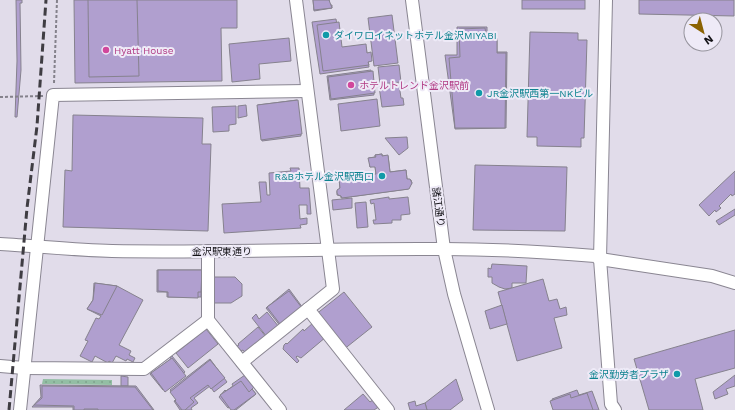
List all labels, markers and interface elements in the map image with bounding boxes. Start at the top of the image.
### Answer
north arrow [683,12,723,52]
marker: ダイワロイネットホテル金沢MIYABI [321,30,331,40]
place label: ダイワロイネットホテル金沢MIYABI [334,30,497,41]
text: N [701,32,716,47]
marker: Hyatt House [101,45,111,55]
place label: Hyatt House [114,45,174,56]
marker: ホテルトレンド金沢駅前 [346,80,356,90]
place label: ホテルトレンド金沢駅前 [359,80,469,91]
marker: JR金沢駅西第一NKビル [474,88,484,98]
place label: JR金沢駅西第一NKビル [487,88,593,99]
place label: R&Bホテル金沢駅西口 [275,171,374,182]
marker: R&Bホテル金沢駅西口 [377,171,387,181]
street label: 諸江通り [430,186,447,228]
street label: 金沢駅東通り [192,246,252,257]
place label: 金沢勤労者プラザ [589,369,669,380]
marker: 金沢勤労者プラザ [672,369,682,379]

